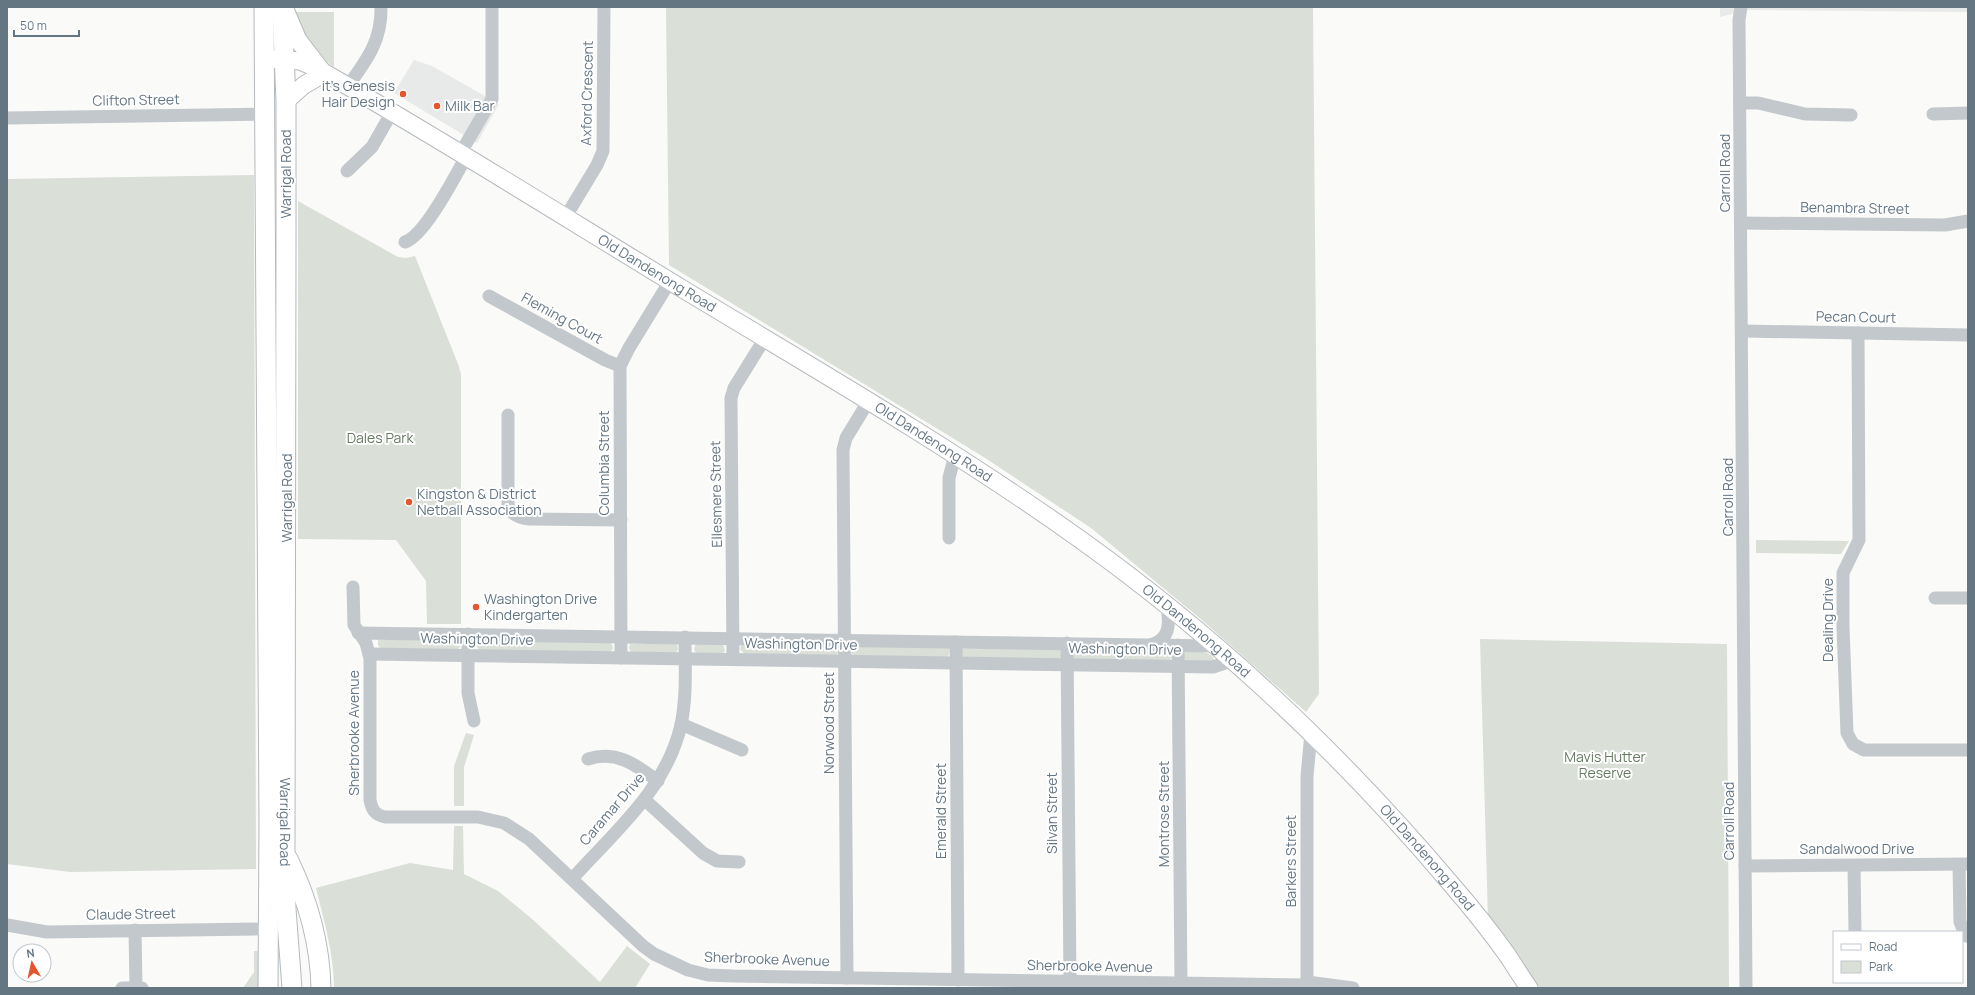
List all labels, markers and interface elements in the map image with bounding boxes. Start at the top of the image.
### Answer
scale bar [14,12,79,38]
text: 50 m [20,17,47,34]
street label: Axford Crescent [576,40,597,146]
place label: it's Genesis Hair Design [322,76,395,111]
street label: Clifton Street [92,89,180,110]
marker: it's Genesis Hair Design [398,89,408,99]
place label: Milk Bar [445,96,494,115]
marker: Milk Bar [432,101,442,111]
street label: Warrigal Road [276,130,295,218]
street label: Carroll Road [1715,134,1734,212]
street label: Benambra Street [1800,197,1910,218]
street label: Old Dandenong Road [595,229,720,316]
street label: Fleming Court [518,287,607,348]
street label: Pecan Court [1816,306,1897,327]
street label: Old Dandenong Road [872,397,996,486]
street label: Columbia Street [594,410,613,516]
park label: Dales Park [347,428,414,447]
street label: Ellesmere Street [705,440,726,548]
street label: Warrigal Road [277,454,296,542]
street label: Carroll Road [1718,458,1737,536]
place label: Kingston & District Netball Association [417,484,542,519]
marker: Kingston & District Netball Association [404,497,414,507]
street label: Dealing Drive [1818,578,1837,662]
street label: Old Dandenong Road [1139,580,1255,681]
place label: Washington Drive Kindergarten [484,589,597,624]
marker: Washington Drive Kindergarten [471,602,481,612]
street label: Washington Drive [420,628,534,649]
street label: Washington Drive [744,633,858,654]
street label: Washington Drive [1068,638,1182,659]
street label: Sherbrooke Avenue [344,670,363,796]
street label: Norwood Street [819,672,838,774]
park label: Mavis Hutter Reserve [1564,747,1646,782]
street label: Montrose Street [1154,760,1173,867]
street label: Emerald Street [931,763,950,859]
street label: Caramar Drive [575,768,649,849]
street label: Silvan Street [1042,772,1061,854]
street label: Warrigal Road [276,777,295,867]
street label: Carroll Road [1719,782,1738,860]
street label: Old Dandenong Road [1376,800,1479,914]
street label: Barkers Street [1281,814,1300,907]
street label: Sandalwood Drive [1800,839,1914,858]
street label: Claude Street [86,903,176,924]
legend [1833,931,1963,983]
text: Road [1869,938,1897,955]
north arrow [12,943,52,983]
text: N [25,945,36,961]
street label: Sherbrooke Avenue [704,947,830,970]
street label: Sherbrooke Avenue [1027,955,1153,976]
text: Park [1869,958,1894,975]

